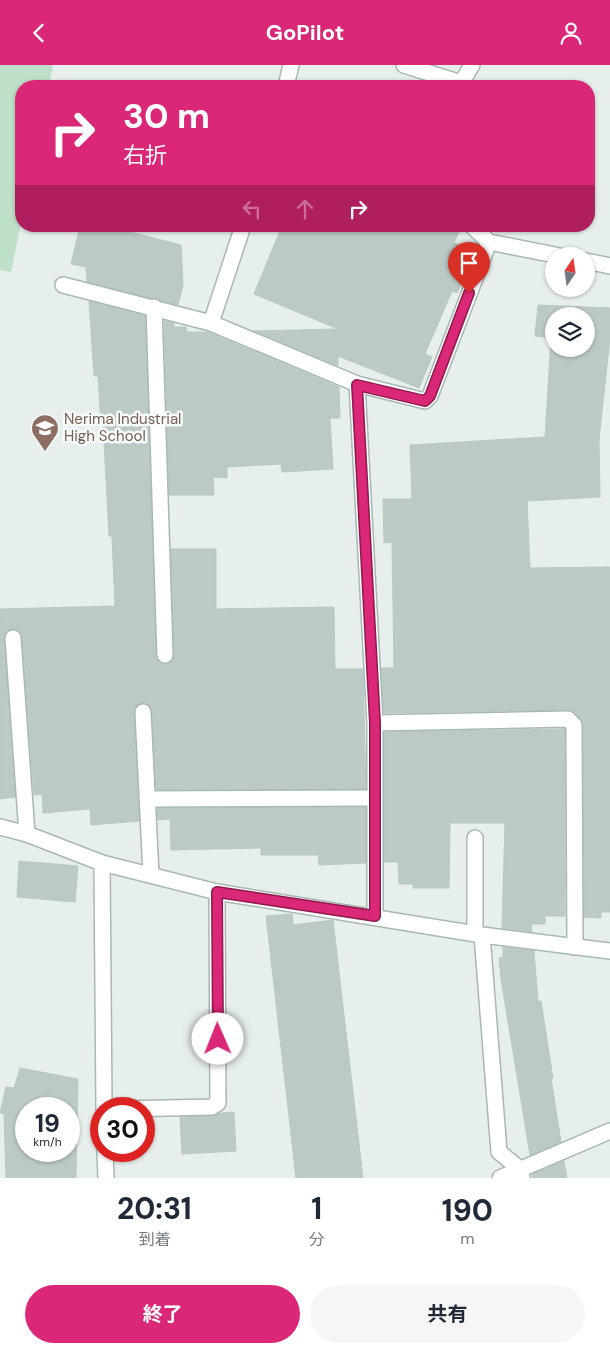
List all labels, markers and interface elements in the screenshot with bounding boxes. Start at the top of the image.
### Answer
text: GoPilot [266,18,344,47]
icon: back [25,19,53,47]
icon: person [557,19,585,47]
text: 30 m [123,93,210,139]
icon: right [40,100,105,165]
text: 右折 [123,141,167,170]
icon: left [238,195,266,223]
icon: ahead [291,195,319,223]
icon: right [344,195,372,223]
pin [448,242,490,293]
north arrow [545,247,595,297]
map controls [545,247,595,357]
icon: arrive [455,249,483,277]
button: layers [545,307,595,357]
place label: Nerima Industrial High School [64,409,181,446]
school or university icon: Nerima Industrial High School [30,413,60,452]
position arrow [191,1012,243,1064]
speed limit sign: 30 [90,1097,155,1162]
text: 19 [35,1107,60,1140]
text: km/h [33,1134,62,1150]
text: 20:31 [117,1189,192,1228]
text: 1 [311,1189,322,1228]
text: 190 [442,1191,493,1230]
text: m [460,1228,475,1249]
text: 到着 [138,1229,170,1250]
text: 分 [309,1229,325,1250]
button: 終了 [25,1285,300,1343]
button: 共有 [310,1285,585,1343]

